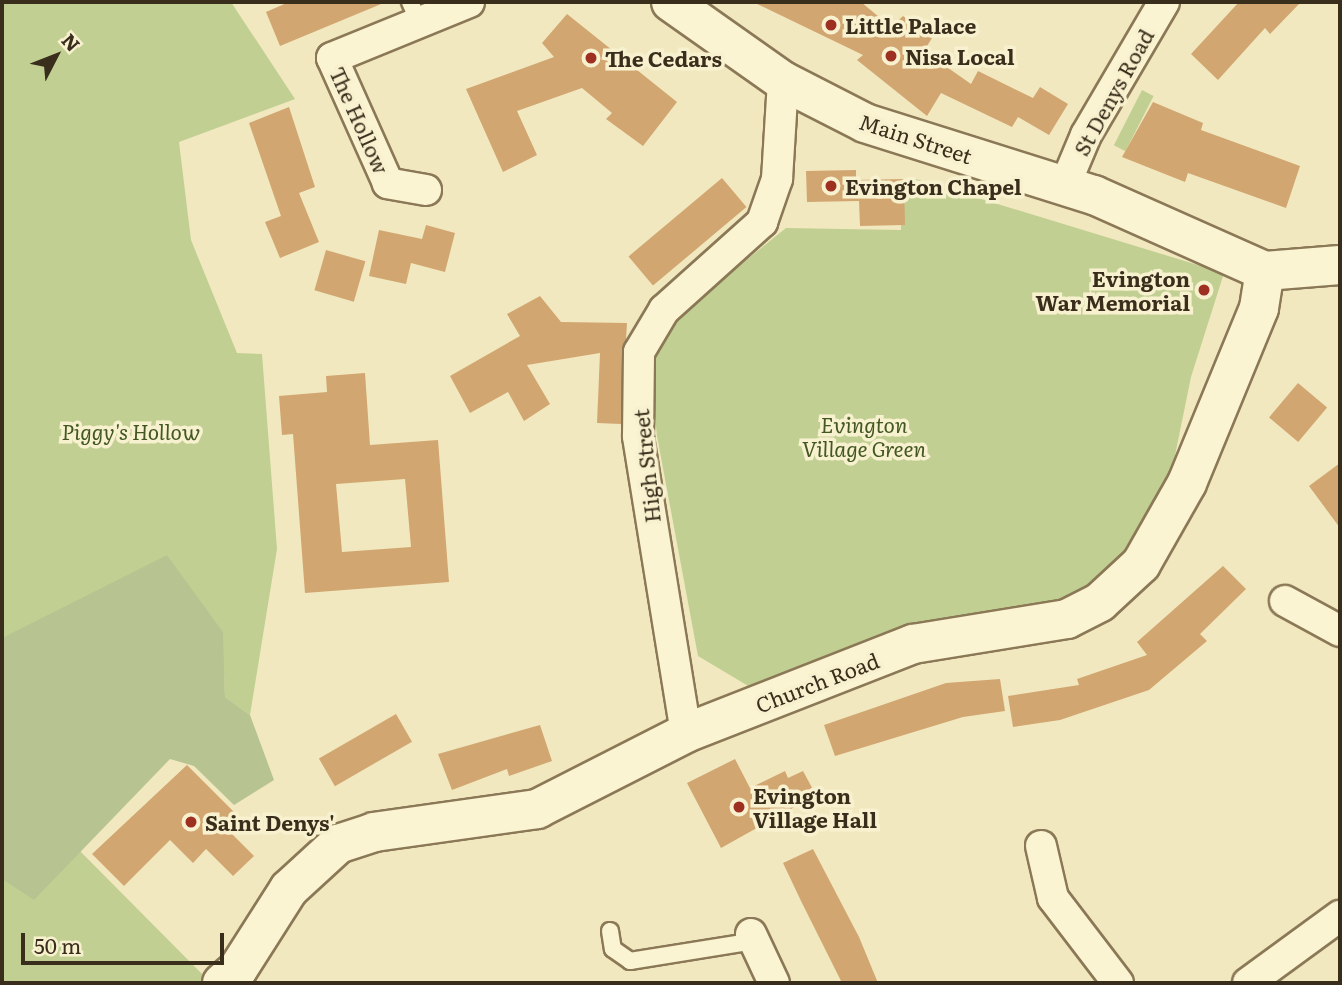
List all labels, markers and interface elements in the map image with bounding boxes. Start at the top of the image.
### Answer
place label: Little Palace [845,12,976,38]
marker: Little Palace [823,17,839,33]
north arrow [21,21,91,91]
street label: St Denys Road [1068,24,1158,160]
text: N [56,27,87,57]
place label: Nisa Local [905,43,1015,69]
place label: The Cedars [605,45,722,71]
marker: Nisa Local [883,48,899,64]
marker: The Cedars [583,50,599,66]
street label: The Hollow [325,63,395,177]
street label: Main Street [856,108,976,168]
place label: Evington Chapel [845,173,1022,199]
marker: Evington Chapel [823,178,839,194]
place label: Evington War Memorial [1035,265,1190,315]
marker: Evington War Memorial [1196,282,1212,298]
street label: High Street [627,408,665,524]
park label: Evington Village Green [802,411,926,461]
park label: Piggy's Hollow [62,418,200,444]
street label: Church Road [752,647,882,717]
place label: Evington Village Hall [753,782,877,832]
marker: Evington Village Hall [731,799,747,815]
place label: Saint Denys' [205,809,335,835]
marker: Saint Denys' [183,814,199,830]
scale bar [24,918,228,962]
text: 50 m [34,929,81,960]

